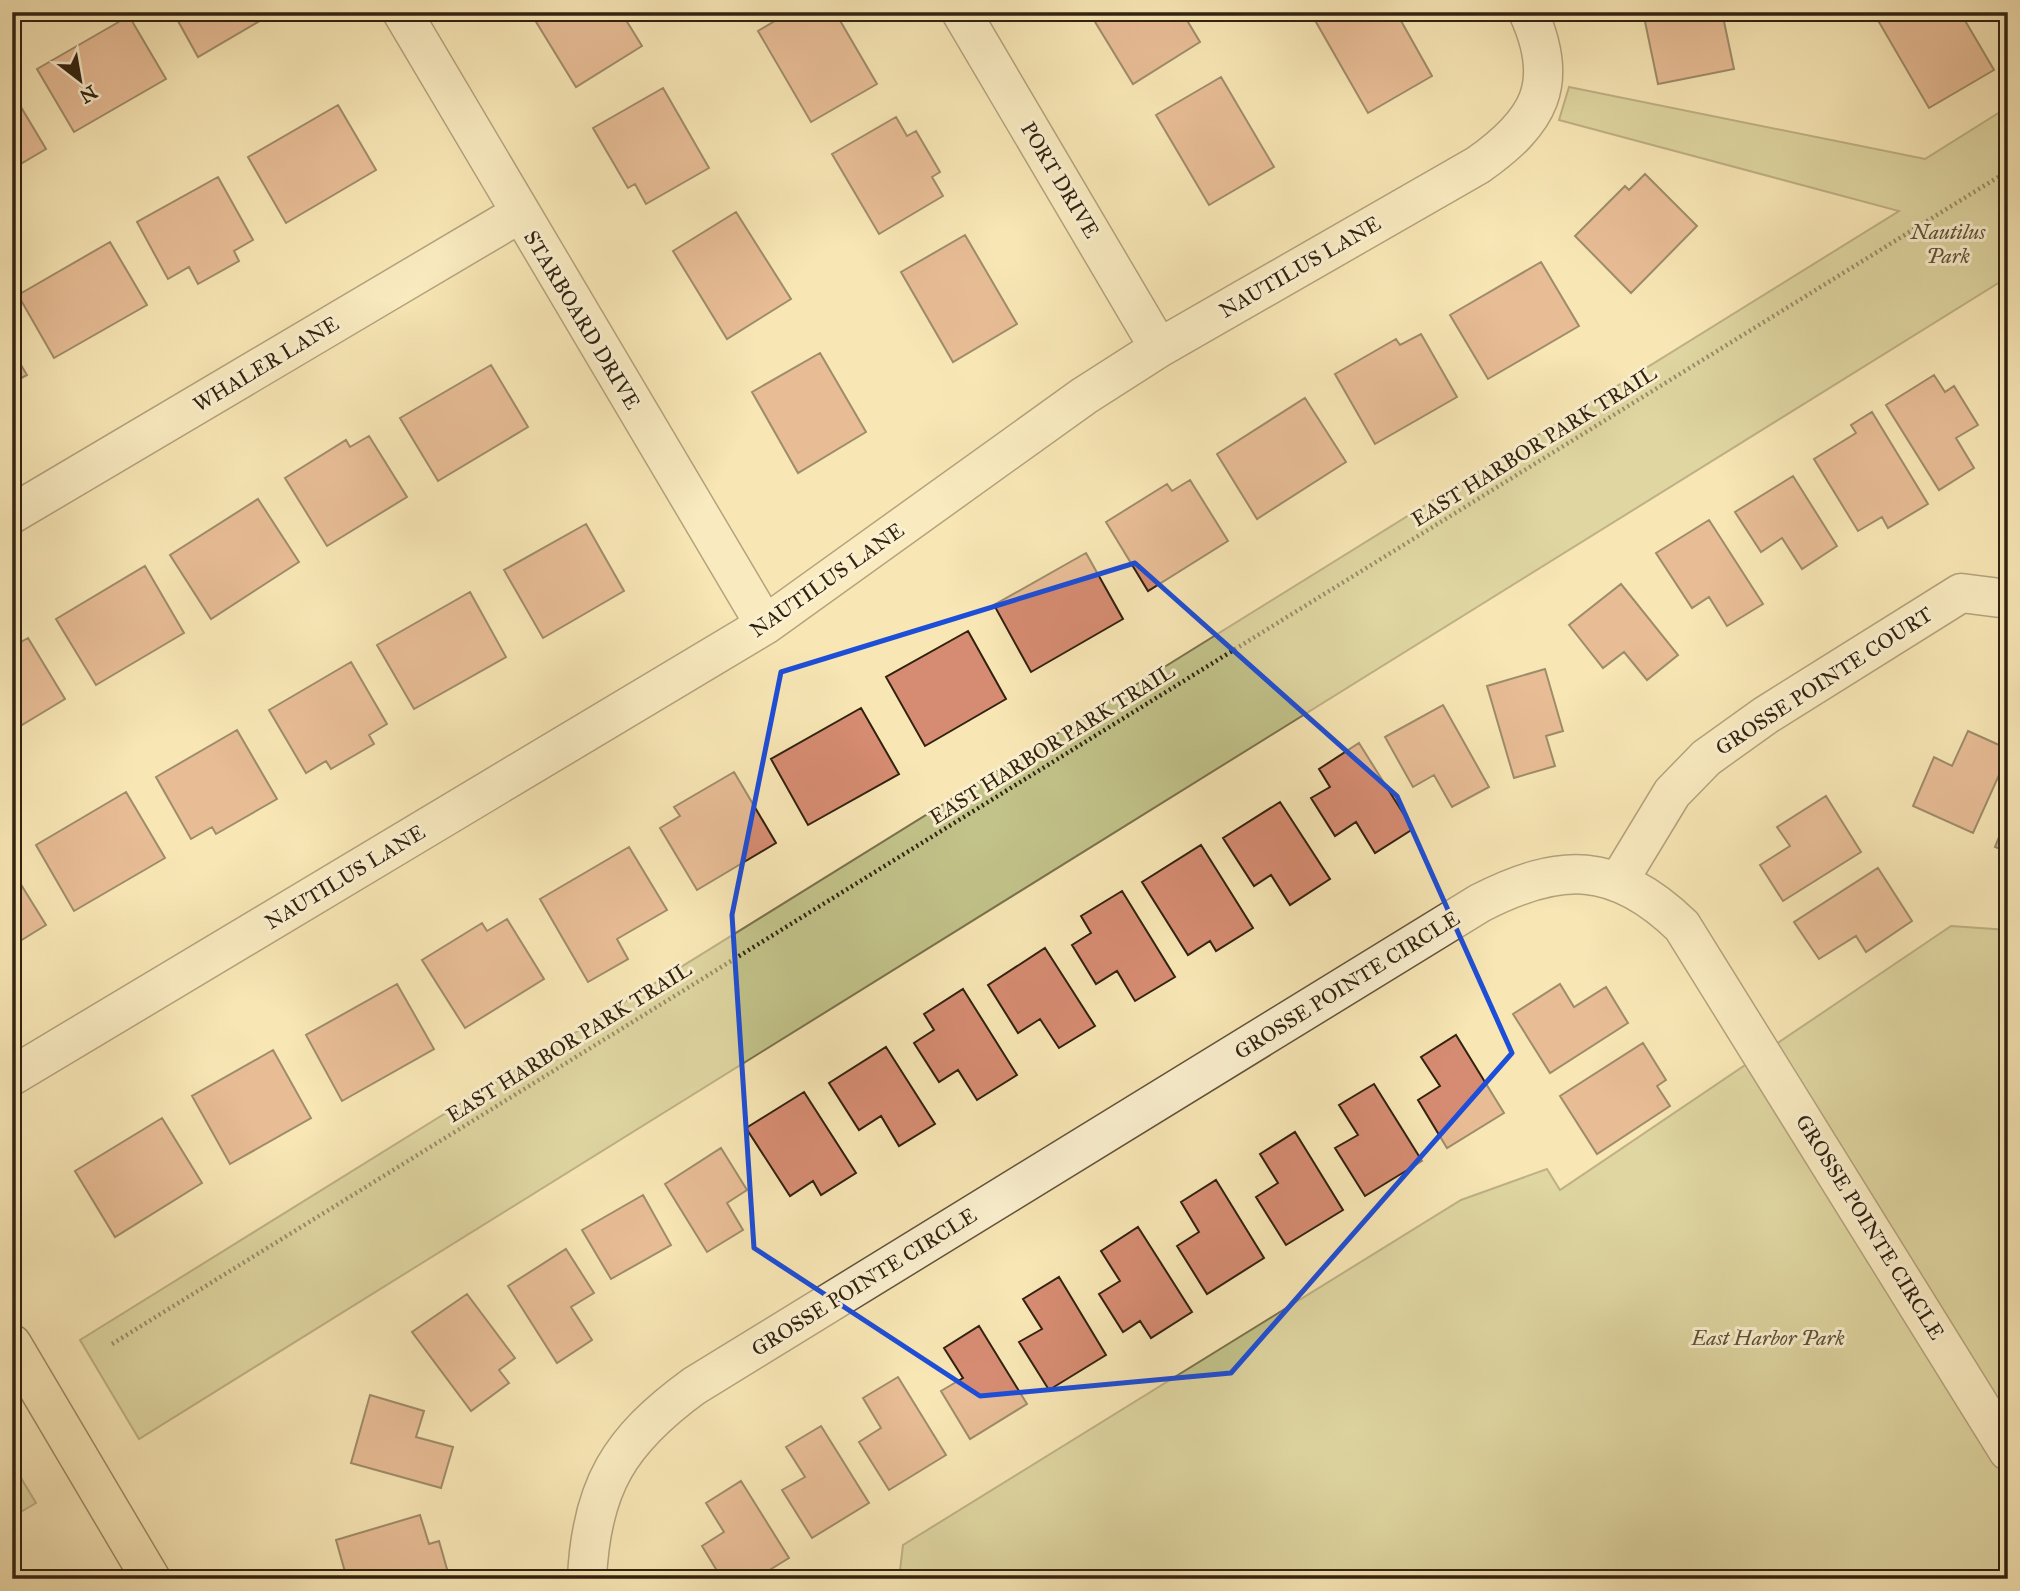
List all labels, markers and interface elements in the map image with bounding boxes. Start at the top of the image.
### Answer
north arrow [46,46,116,116]
text: N [76,80,101,108]
street label: PORT DRIVE [1015,117,1105,243]
street label: NAUTILUS LANE [1215,210,1385,324]
park label: Nautilus Park [1910,219,1986,269]
street label: STARBOARD DRIVE [518,226,646,414]
street label: WHALER LANE [188,310,344,418]
street label: EAST HARBOR PARK TRAIL [1407,359,1662,532]
street label: NAUTILUS LANE [745,517,909,643]
street label: GROSSE POINTE COURT [1711,601,1937,761]
street label: EAST HARBOR PARK TRAIL [925,657,1180,830]
street label: NAUTILUS LANE [260,819,430,935]
street label: GROSSE POINTE CIRCLE [1230,905,1464,1065]
street label: EAST HARBOR PARK TRAIL [442,955,697,1128]
street label: GROSSE POINTE CIRCLE [1790,1110,1950,1344]
street label: GROSSE POINTE CIRCLE [747,1202,981,1362]
park label: East Harbor Park [1690,1325,1845,1351]

